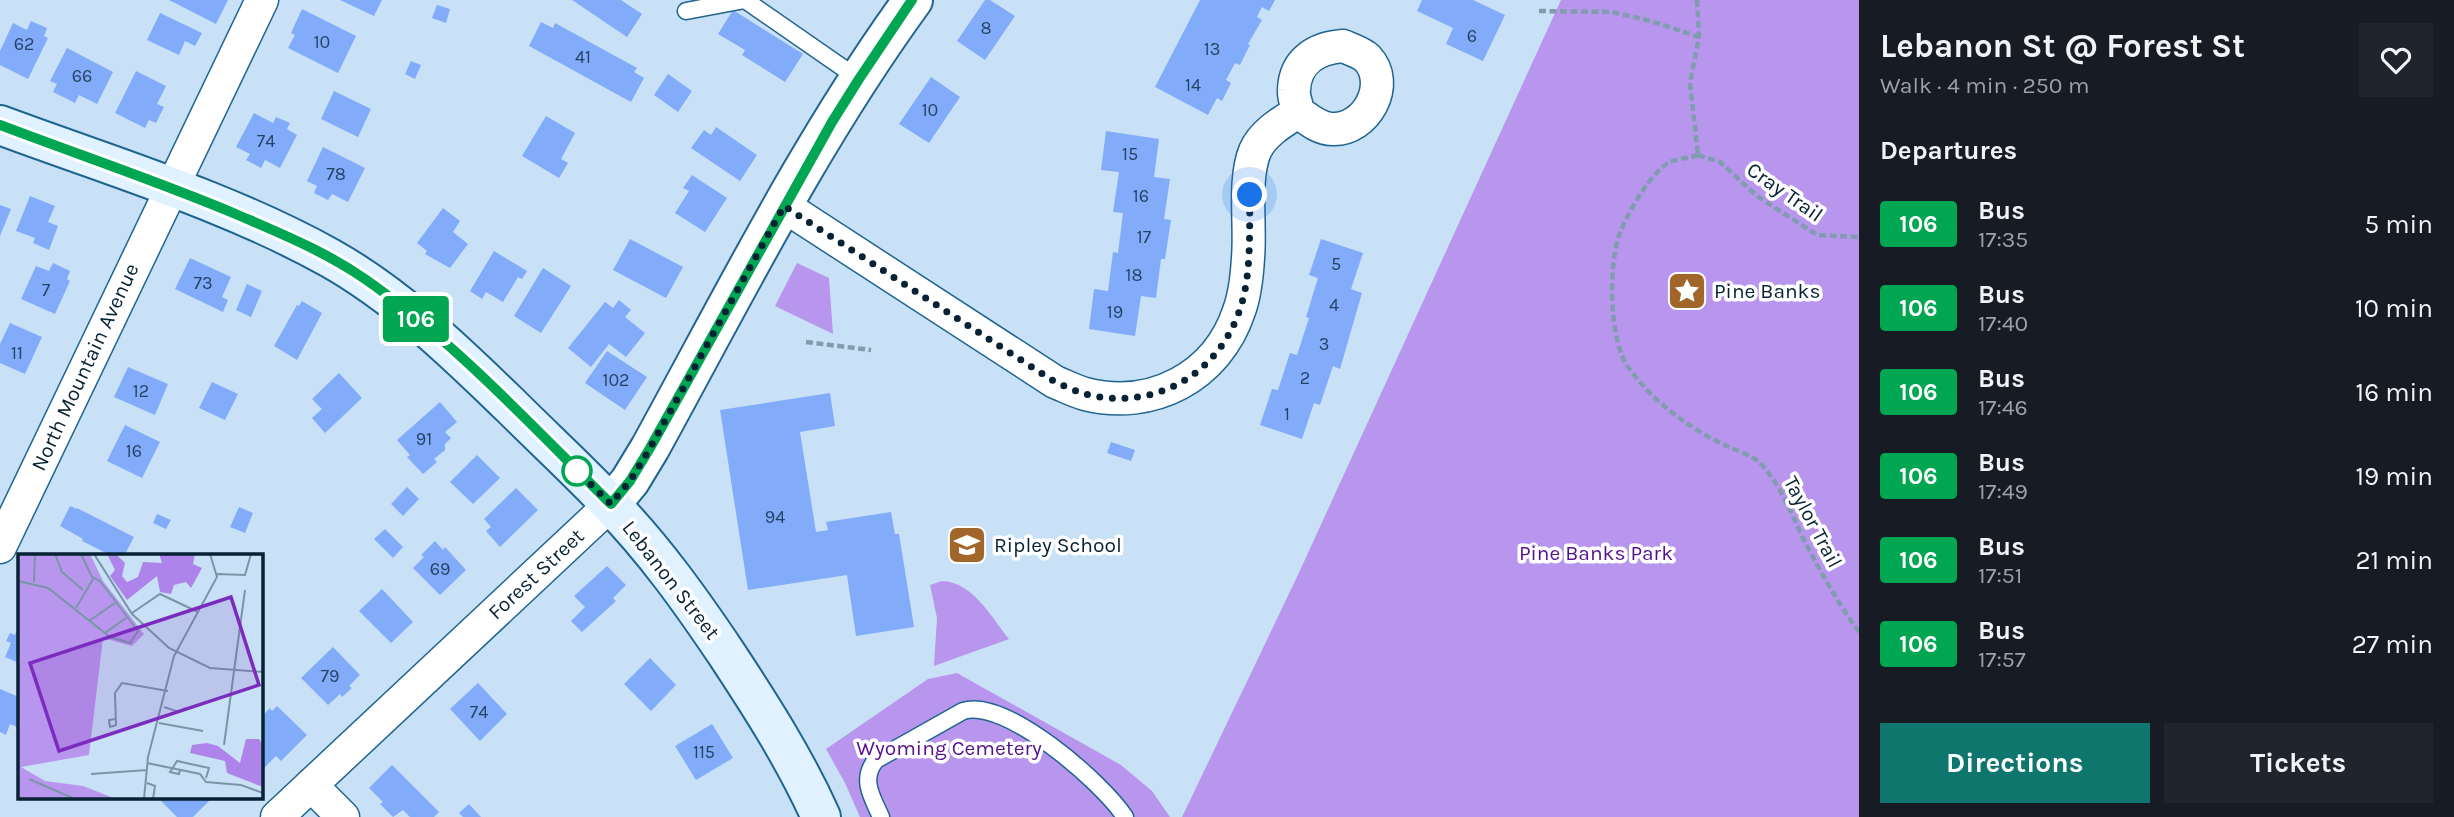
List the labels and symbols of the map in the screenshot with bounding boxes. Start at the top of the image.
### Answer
house number: 8 [980,17,992,39]
house number: 6 [1467,25,1477,47]
house number: 10 [314,31,330,53]
house number: 62 [14,33,34,55]
house number: 13 [1204,38,1220,60]
house number: 41 [575,46,591,68]
house number: 66 [72,65,92,87]
house number: 14 [1185,74,1201,96]
house number: 10 [922,99,938,121]
house number: 74 [257,130,275,152]
house number: 15 [1122,143,1138,165]
street label: Cray Trail [1742,157,1828,227]
house number: 78 [326,163,346,185]
your location [1232,177,1267,212]
house number: 16 [1133,185,1149,207]
house number: 17 [1137,226,1152,248]
house number: 5 [1331,253,1341,275]
street label: North Mountain Avenue [26,259,144,475]
house number: 18 [1125,264,1143,286]
place icon: Pine Banks [1666,270,1708,312]
house number: 73 [193,272,213,294]
house number: 7 [42,279,51,301]
place label: Pine Banks [1714,279,1820,303]
house number: 4 [1329,294,1339,316]
line badge: 106 [376,296,456,342]
house number: 19 [1107,301,1123,323]
house number: 3 [1319,333,1329,355]
house number: 11 [11,342,23,364]
house number: 2 [1300,367,1310,389]
house number: 102 [602,369,630,391]
house number: 12 [133,380,149,402]
house number: 1 [1284,403,1290,425]
house number: 91 [416,428,432,450]
house number: 16 [126,440,142,462]
unlabelled marker [562,456,592,486]
street label: Taylor Trail [1779,472,1847,572]
house number: 94 [765,506,785,528]
street label: Lebanon Street [617,516,725,644]
street label: Forest Street [483,524,589,624]
school or university icon: Ripley School [946,524,988,566]
place label: Ripley School [994,533,1122,557]
park label: Pine Banks Park [1519,541,1673,565]
inset map [18,554,262,800]
house number: 69 [430,558,450,580]
house number: 79 [321,665,339,687]
house number: 74 [470,701,488,723]
park label: Wyoming Cemetery [856,736,1042,760]
house number: 115 [693,741,715,763]

